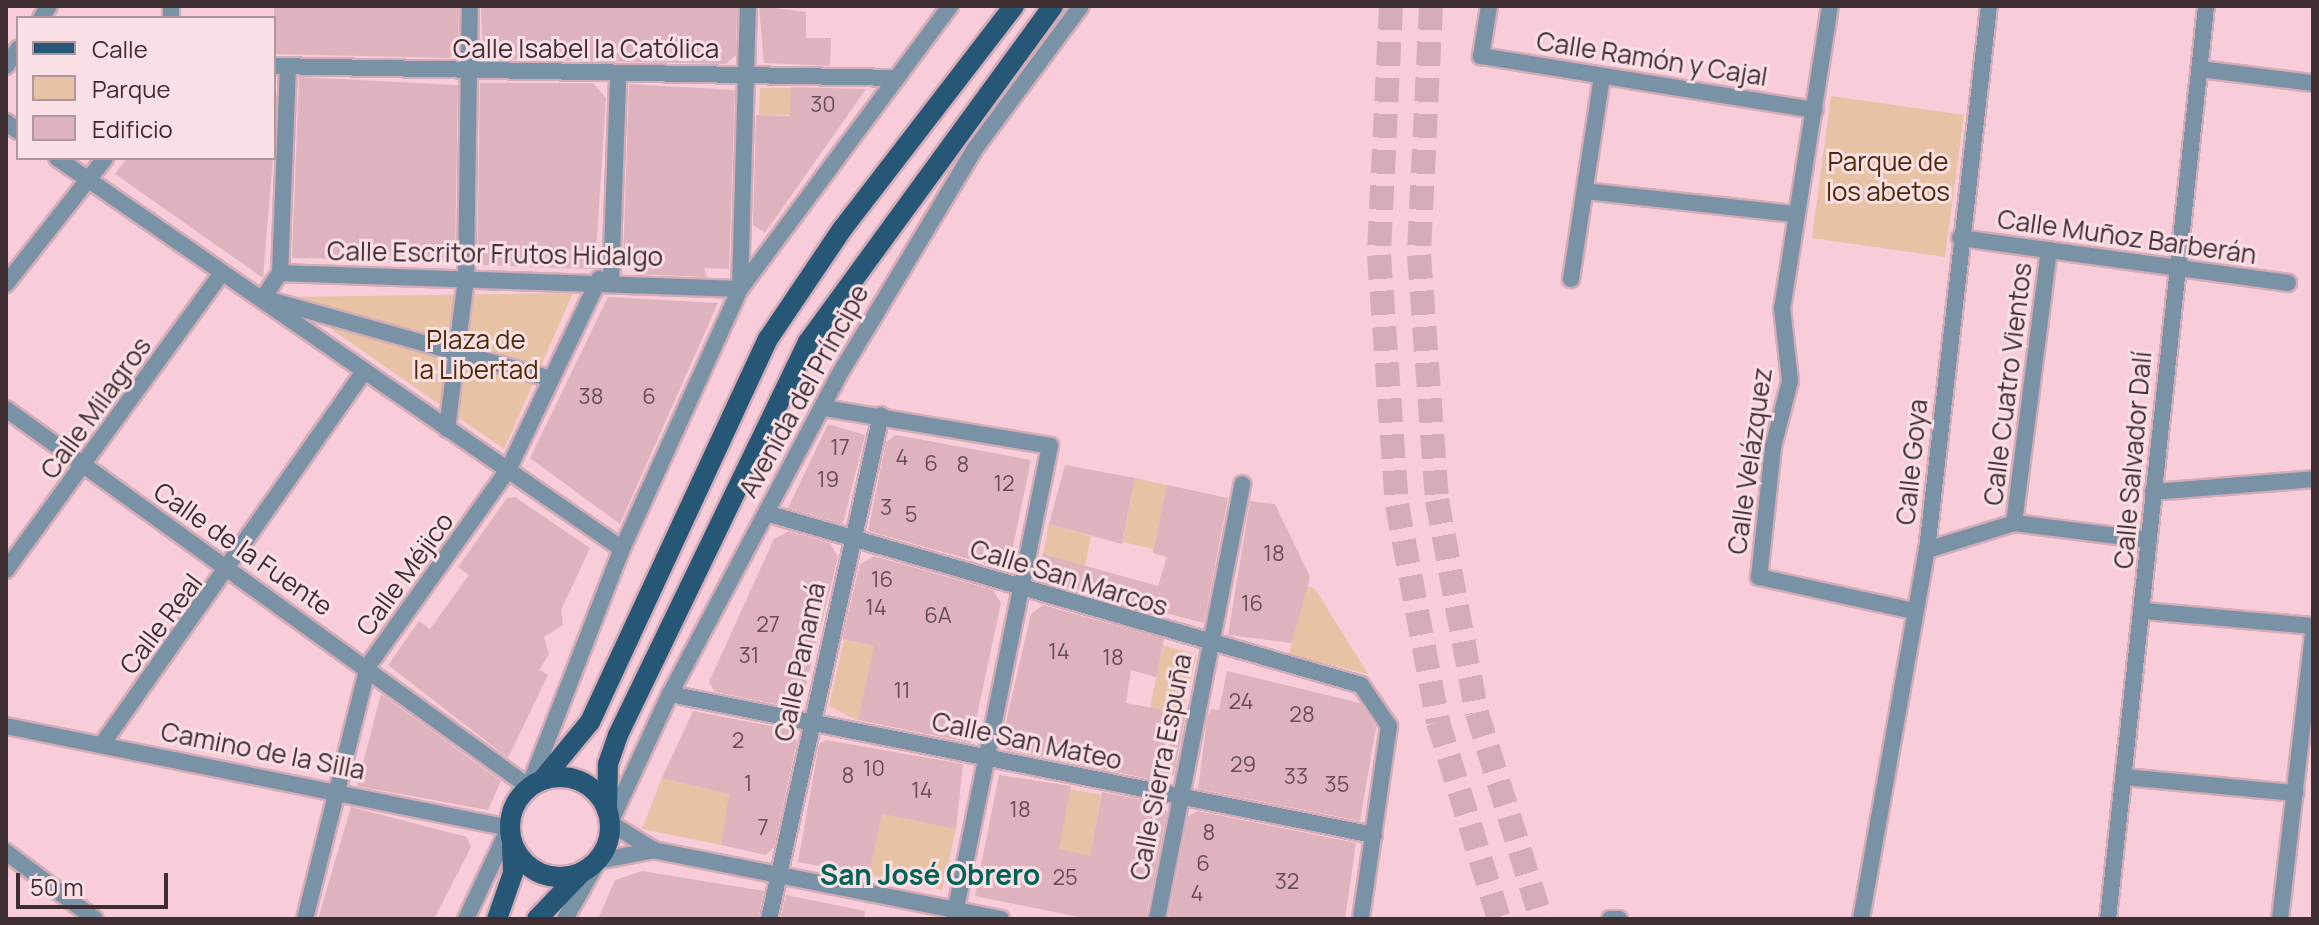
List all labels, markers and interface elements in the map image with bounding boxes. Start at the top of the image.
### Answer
legend [16,16,276,160]
street label: Calle Ramón y Cajal [1534,25,1770,93]
text: Calle [92,32,148,65]
street label: Calle Isabel la Católica [453,33,719,65]
text: Parque [92,72,170,105]
house number: 30 [810,92,836,118]
text: Edificio [92,112,173,145]
park label: Parque de los abetos [1826,146,1950,208]
street label: Calle Muñoz Barberán [1995,203,2259,271]
street label: Calle Escritor Frutos Hidalgo [327,235,663,273]
street label: Calle Cuatro Vientos [1978,261,2038,507]
street label: Avenida del Príncipe [733,279,875,503]
park label: Plaza de la Libertad [413,324,539,386]
street label: Calle Milagros [34,331,158,485]
street label: Calle Salvador Dalí [2108,350,2158,570]
street label: Calle Velázquez [1721,366,1779,556]
house number: 38 [579,384,603,410]
house number: 6 [642,384,656,410]
street label: Calle Goya [1890,398,1934,526]
house number: 17 [830,435,850,461]
house number: 4 [896,445,908,471]
house number: 6 [924,451,938,477]
house number: 8 [957,452,969,478]
house number: 19 [817,467,839,493]
house number: 12 [993,471,1015,497]
street label: Calle de la Fuente [148,476,338,622]
house number: 3 [880,495,892,521]
house number: 5 [905,502,917,528]
street label: Calle Méjico [350,506,460,642]
street label: Calle San Marcos [966,533,1172,623]
house number: 18 [1263,541,1285,567]
house number: 16 [871,567,893,593]
street label: Calle Real [113,568,209,680]
street label: Calle Panamá [768,580,832,744]
house number: 16 [1241,591,1263,617]
house number: 14 [865,595,887,621]
house number: 6A [924,603,952,629]
house number: 27 [756,612,780,638]
house number: 14 [1048,639,1070,665]
house number: 31 [739,643,759,669]
house number: 18 [1102,645,1124,671]
street label: Calle Sierra Espuña [1124,651,1198,883]
house number: 11 [893,678,911,704]
house number: 24 [1228,689,1254,715]
house number: 28 [1289,702,1315,728]
street label: Calle San Mateo [929,706,1125,776]
street label: Camino de la Silla [158,716,368,786]
house number: 2 [732,728,744,754]
house number: 29 [1230,752,1256,778]
house number: 10 [863,756,885,782]
house number: 8 [842,763,854,789]
house number: 33 [1284,764,1308,790]
house number: 1 [744,771,752,797]
house number: 35 [1325,772,1349,798]
house number: 14 [911,778,933,804]
house number: 18 [1009,797,1031,823]
house number: 7 [757,815,769,841]
house number: 8 [1203,820,1215,846]
house number: 6 [1196,851,1210,877]
scale bar [20,857,172,907]
district label: San José Obrero [820,857,1040,891]
house number: 25 [1052,865,1078,891]
house number: 32 [1275,869,1299,895]
text: 50 m [30,870,84,903]
house number: 4 [1191,881,1203,907]

